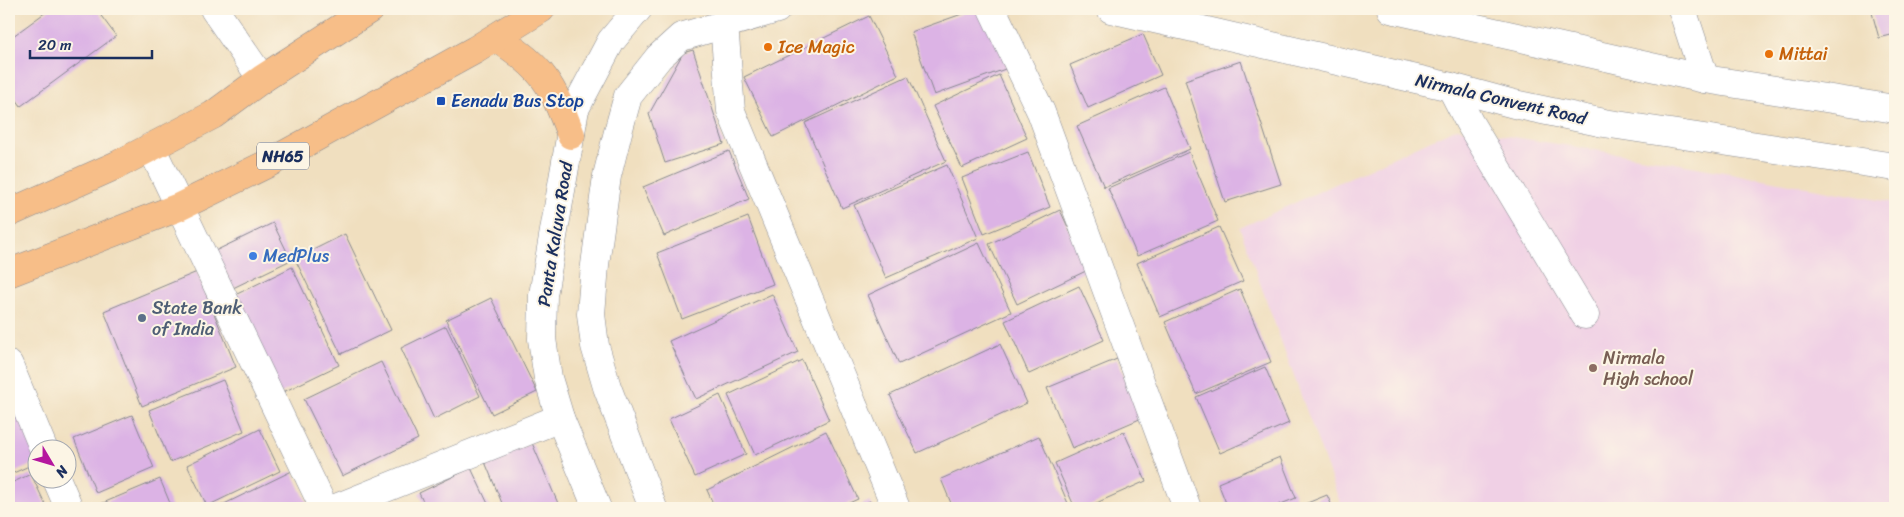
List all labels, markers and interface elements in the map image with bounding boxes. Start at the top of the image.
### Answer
scale bar [30,28,152,60]
place label: Ice Magic [777,31,855,63]
text: 20 m [38,32,72,58]
place label: Mittai [1779,38,1829,70]
marker: Ice Magic [762,41,774,53]
marker: Mittai [1763,48,1775,60]
street label: Nirmala Convent Road [1412,64,1591,135]
place label: Eenadu Bus Stop [451,85,584,117]
marker: Eenadu Bus Stop [435,95,447,107]
road number: NH65 [257,142,309,170]
street label: Panta Kaluva Road [528,158,582,309]
place label: MedPlus [263,240,330,272]
marker: MedPlus [247,250,259,262]
place label: State Bank of India [152,292,242,345]
marker: State Bank of India [136,312,148,324]
place label: Nirmala High school [1603,342,1694,395]
marker: Nirmala High school [1587,362,1599,374]
north arrow [28,440,78,490]
text: N [49,459,75,483]

